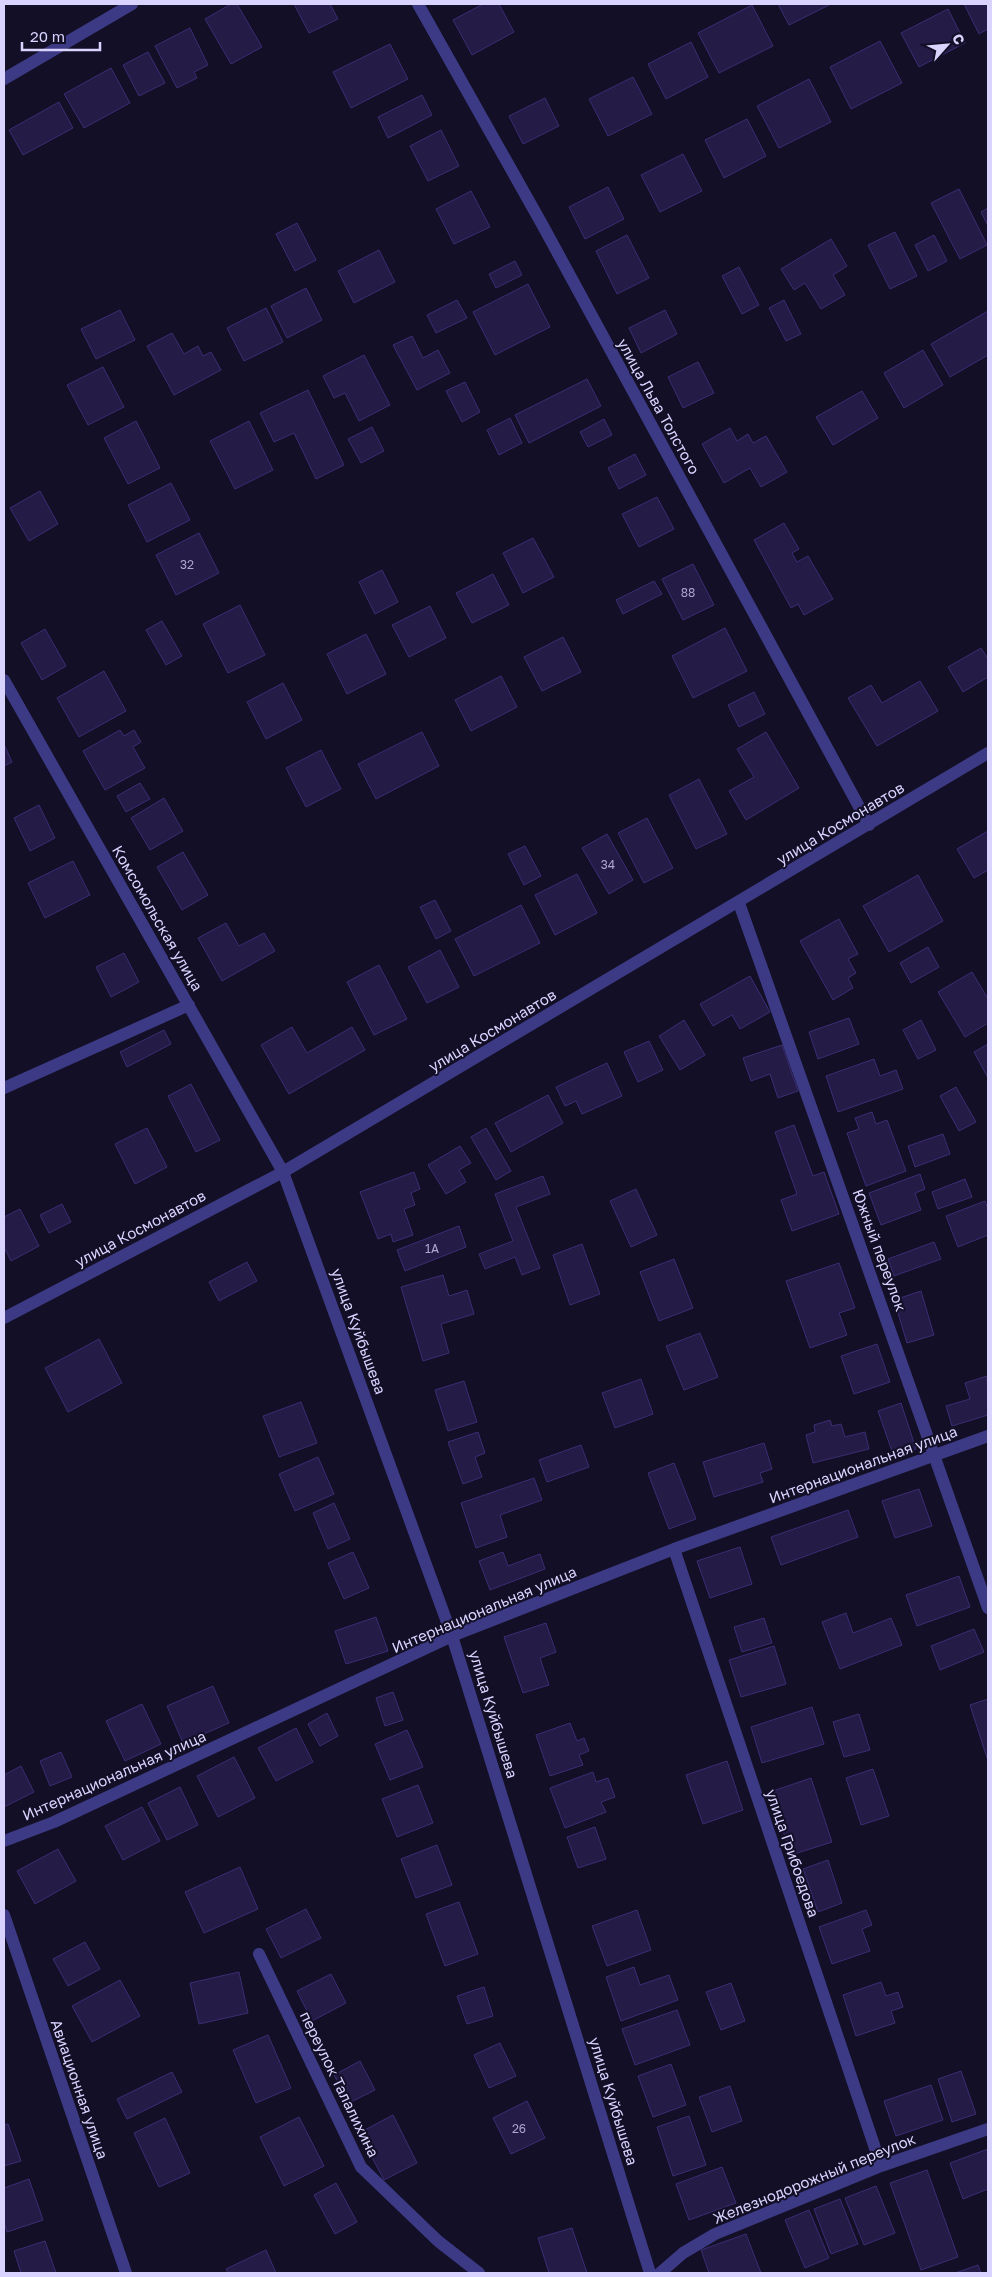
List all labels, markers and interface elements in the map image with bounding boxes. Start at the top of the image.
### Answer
scale bar [22,20,100,52]
north arrow [922,20,972,70]
text: 20 m [30,27,65,45]
text: С [949,31,969,47]
street label: улица Льва Толстого [614,335,704,477]
house number: 32 [180,557,194,572]
house number: 88 [681,585,695,600]
street label: улица Космонавтов [773,778,907,868]
street label: Комсомольская улица [109,842,207,994]
house number: 34 [601,857,615,872]
street label: улица Космонавтов [425,985,559,1075]
street label: улица Космонавтов [72,1186,208,1270]
street label: Южный переулок [849,1186,911,1314]
house number: 1А [425,1241,439,1256]
street label: улица Куйбышева [328,1266,390,1396]
street label: Интернациональная улица [766,1422,960,1506]
street label: Интернациональная улица [389,1562,579,1656]
street label: улица Куйбышева [466,1648,522,1780]
street label: Интернациональная улица [19,1726,209,1824]
street label: улица Грибоедова [763,1787,823,1919]
street label: переулок Талалихина [297,2008,383,2160]
street label: Авиационная улица [48,2017,112,2161]
street label: улица Куйбышева [586,2035,642,2167]
house number: 26 [512,2121,526,2136]
street label: Железнодорожный переулок [710,2129,918,2227]

